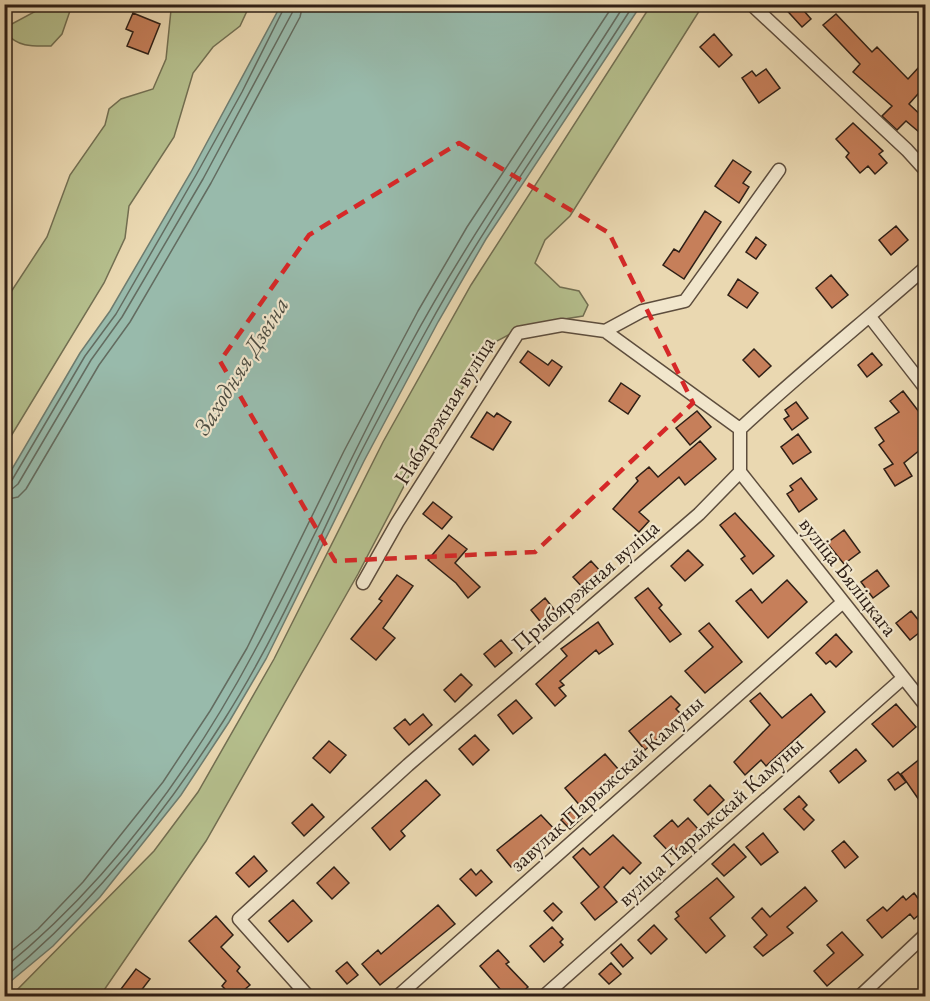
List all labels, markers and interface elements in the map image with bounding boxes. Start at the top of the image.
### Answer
water label: Заходняя Дзвіна [186,291,295,441]
street label: Набярэжная вуліца [387,330,502,490]
street label: вуліца Бяліцкага [793,511,905,642]
street label: Прыбярэжная вуліца [505,513,665,658]
street label: завулак Парыжскай Камуны [503,688,710,878]
street label: вуліца Парыжскай Камуны [611,730,809,913]

